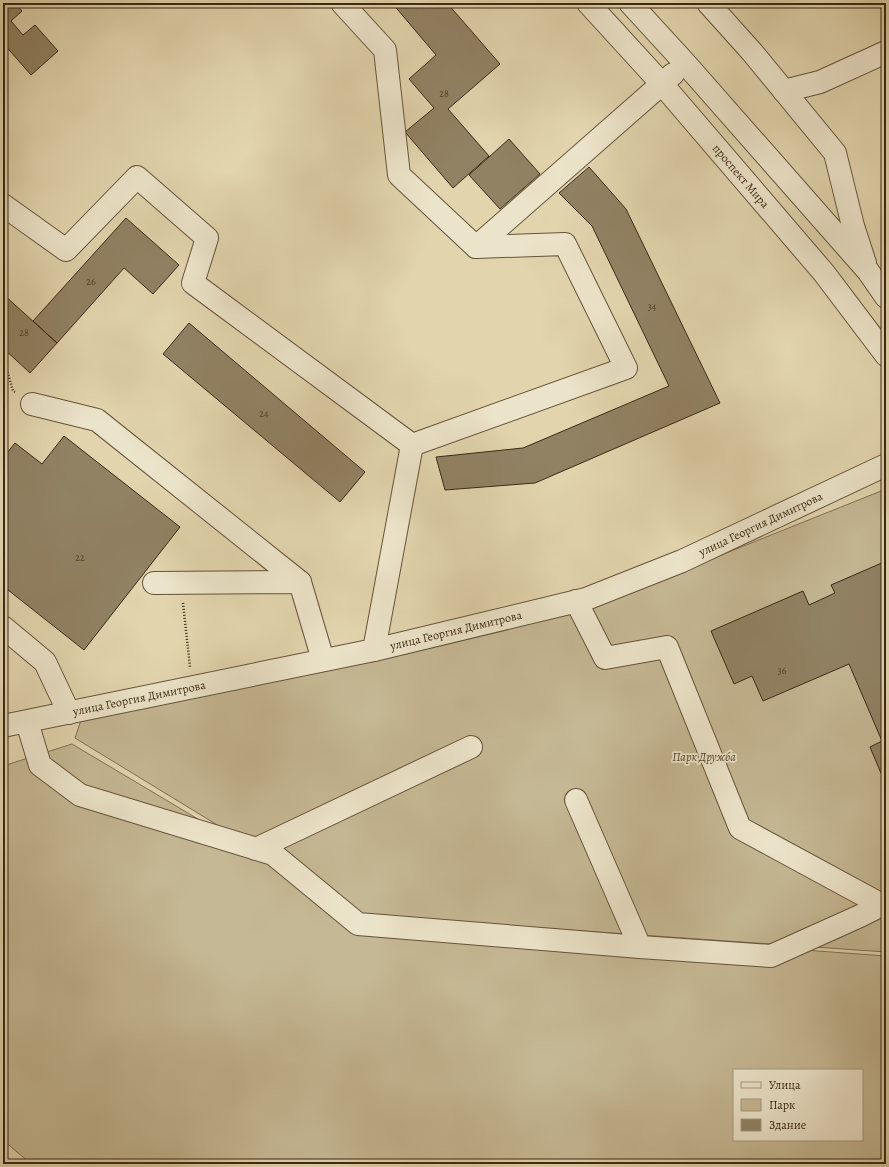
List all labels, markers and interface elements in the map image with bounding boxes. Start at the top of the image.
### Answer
house number: 28 [439,87,449,100]
street label: проспект Мира [709,141,773,212]
house number: 26 [86,275,96,288]
house number: 34 [648,300,657,313]
house number: 28 [19,326,29,339]
house number: 24 [259,407,269,420]
street label: улица Георгия Димитрова [695,488,826,560]
house number: 22 [75,551,85,564]
street label: улица Георгия Димитрова [387,607,524,654]
house number: 36 [778,664,787,677]
street label: улица Георгия Димитрова [70,677,207,720]
park label: Парк Дружба [672,749,736,765]
legend [733,1069,863,1141]
text: Улица [769,1077,801,1093]
text: Парк [769,1097,795,1113]
text: Здание [769,1117,806,1133]

